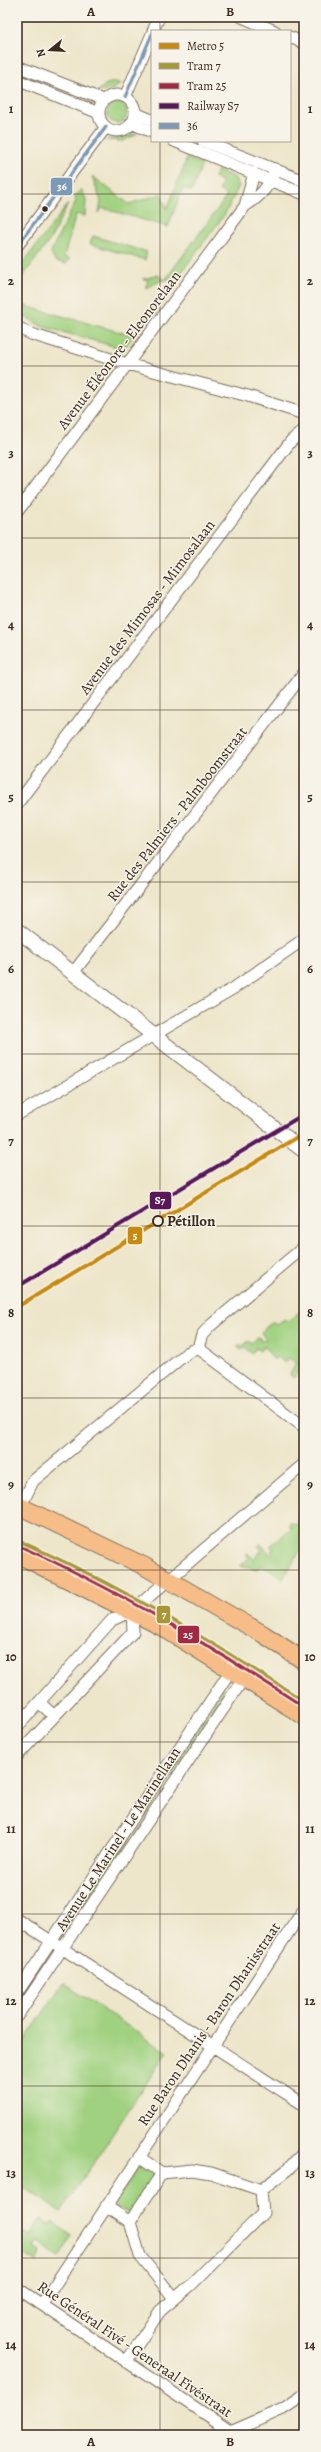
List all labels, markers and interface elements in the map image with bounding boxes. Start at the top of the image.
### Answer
text: A [86,3,96,20]
text: B [226,3,234,20]
north arrow [30,30,70,70]
legend [151,30,291,142]
text: Metro 5 [187,38,224,54]
text: N [33,47,49,59]
text: Tram 7 [187,58,222,74]
text: Tram 25 [187,78,226,94]
text: Railway S7 [187,98,240,114]
text: 1 [9,100,14,117]
text: 1 [308,100,313,117]
text: 36 [187,118,198,134]
line badge: 36 [50,177,73,196]
text: 36 [57,179,67,194]
unlabelled marker [40,204,50,214]
street label: Avenue Éléonore - Eleonorelaan [52,267,185,434]
text: 2 [8,272,15,289]
text: 2 [307,272,314,289]
text: 3 [8,444,14,461]
text: 3 [307,444,313,461]
street label: Avenue des Mimosas - Mimosalaan [74,516,219,699]
text: 4 [8,616,14,633]
text: 4 [307,616,313,633]
street label: Rue des Palmiers - Palmboomstraat [102,722,252,906]
text: 5 [8,788,14,805]
text: 5 [307,788,313,805]
text: 6 [8,960,14,977]
text: 6 [307,960,313,977]
text: 7 [8,1132,14,1149]
text: 7 [307,1132,313,1149]
line badge: S7 [149,1191,172,1210]
text: S7 [155,1193,166,1208]
place label: Pétillon [167,1211,216,1231]
marker: Pétillon [152,1215,164,1227]
line badge: 5 [127,1226,143,1245]
text: 5 [133,1228,138,1243]
text: 8 [8,1304,14,1321]
text: 8 [307,1304,313,1321]
text: 9 [8,1476,14,1493]
text: 9 [307,1476,313,1493]
line badge: 7 [156,1605,171,1624]
text: 7 [162,1607,167,1622]
line badge: 25 [177,1625,200,1644]
text: 25 [183,1627,193,1642]
text: 10 [5,1648,17,1665]
text: 10 [304,1648,316,1665]
street label: Avenue Le Marinel - Le Marinellaan [50,1743,185,1936]
text: 11 [6,1820,16,1837]
text: 11 [305,1820,315,1837]
street label: Rue Baron Dhanis - Baron Dhanisstraat [133,1918,285,2130]
text: 12 [6,1992,17,2009]
text: 12 [305,1992,316,2009]
text: 13 [6,2164,17,2181]
text: 13 [305,2164,316,2181]
street label: Rue Général Fivé - Generaal Fivéstraat [34,2276,236,2422]
text: 14 [6,2336,16,2353]
text: 14 [305,2336,315,2353]
text: A [86,2433,96,2450]
text: B [226,2433,234,2450]

